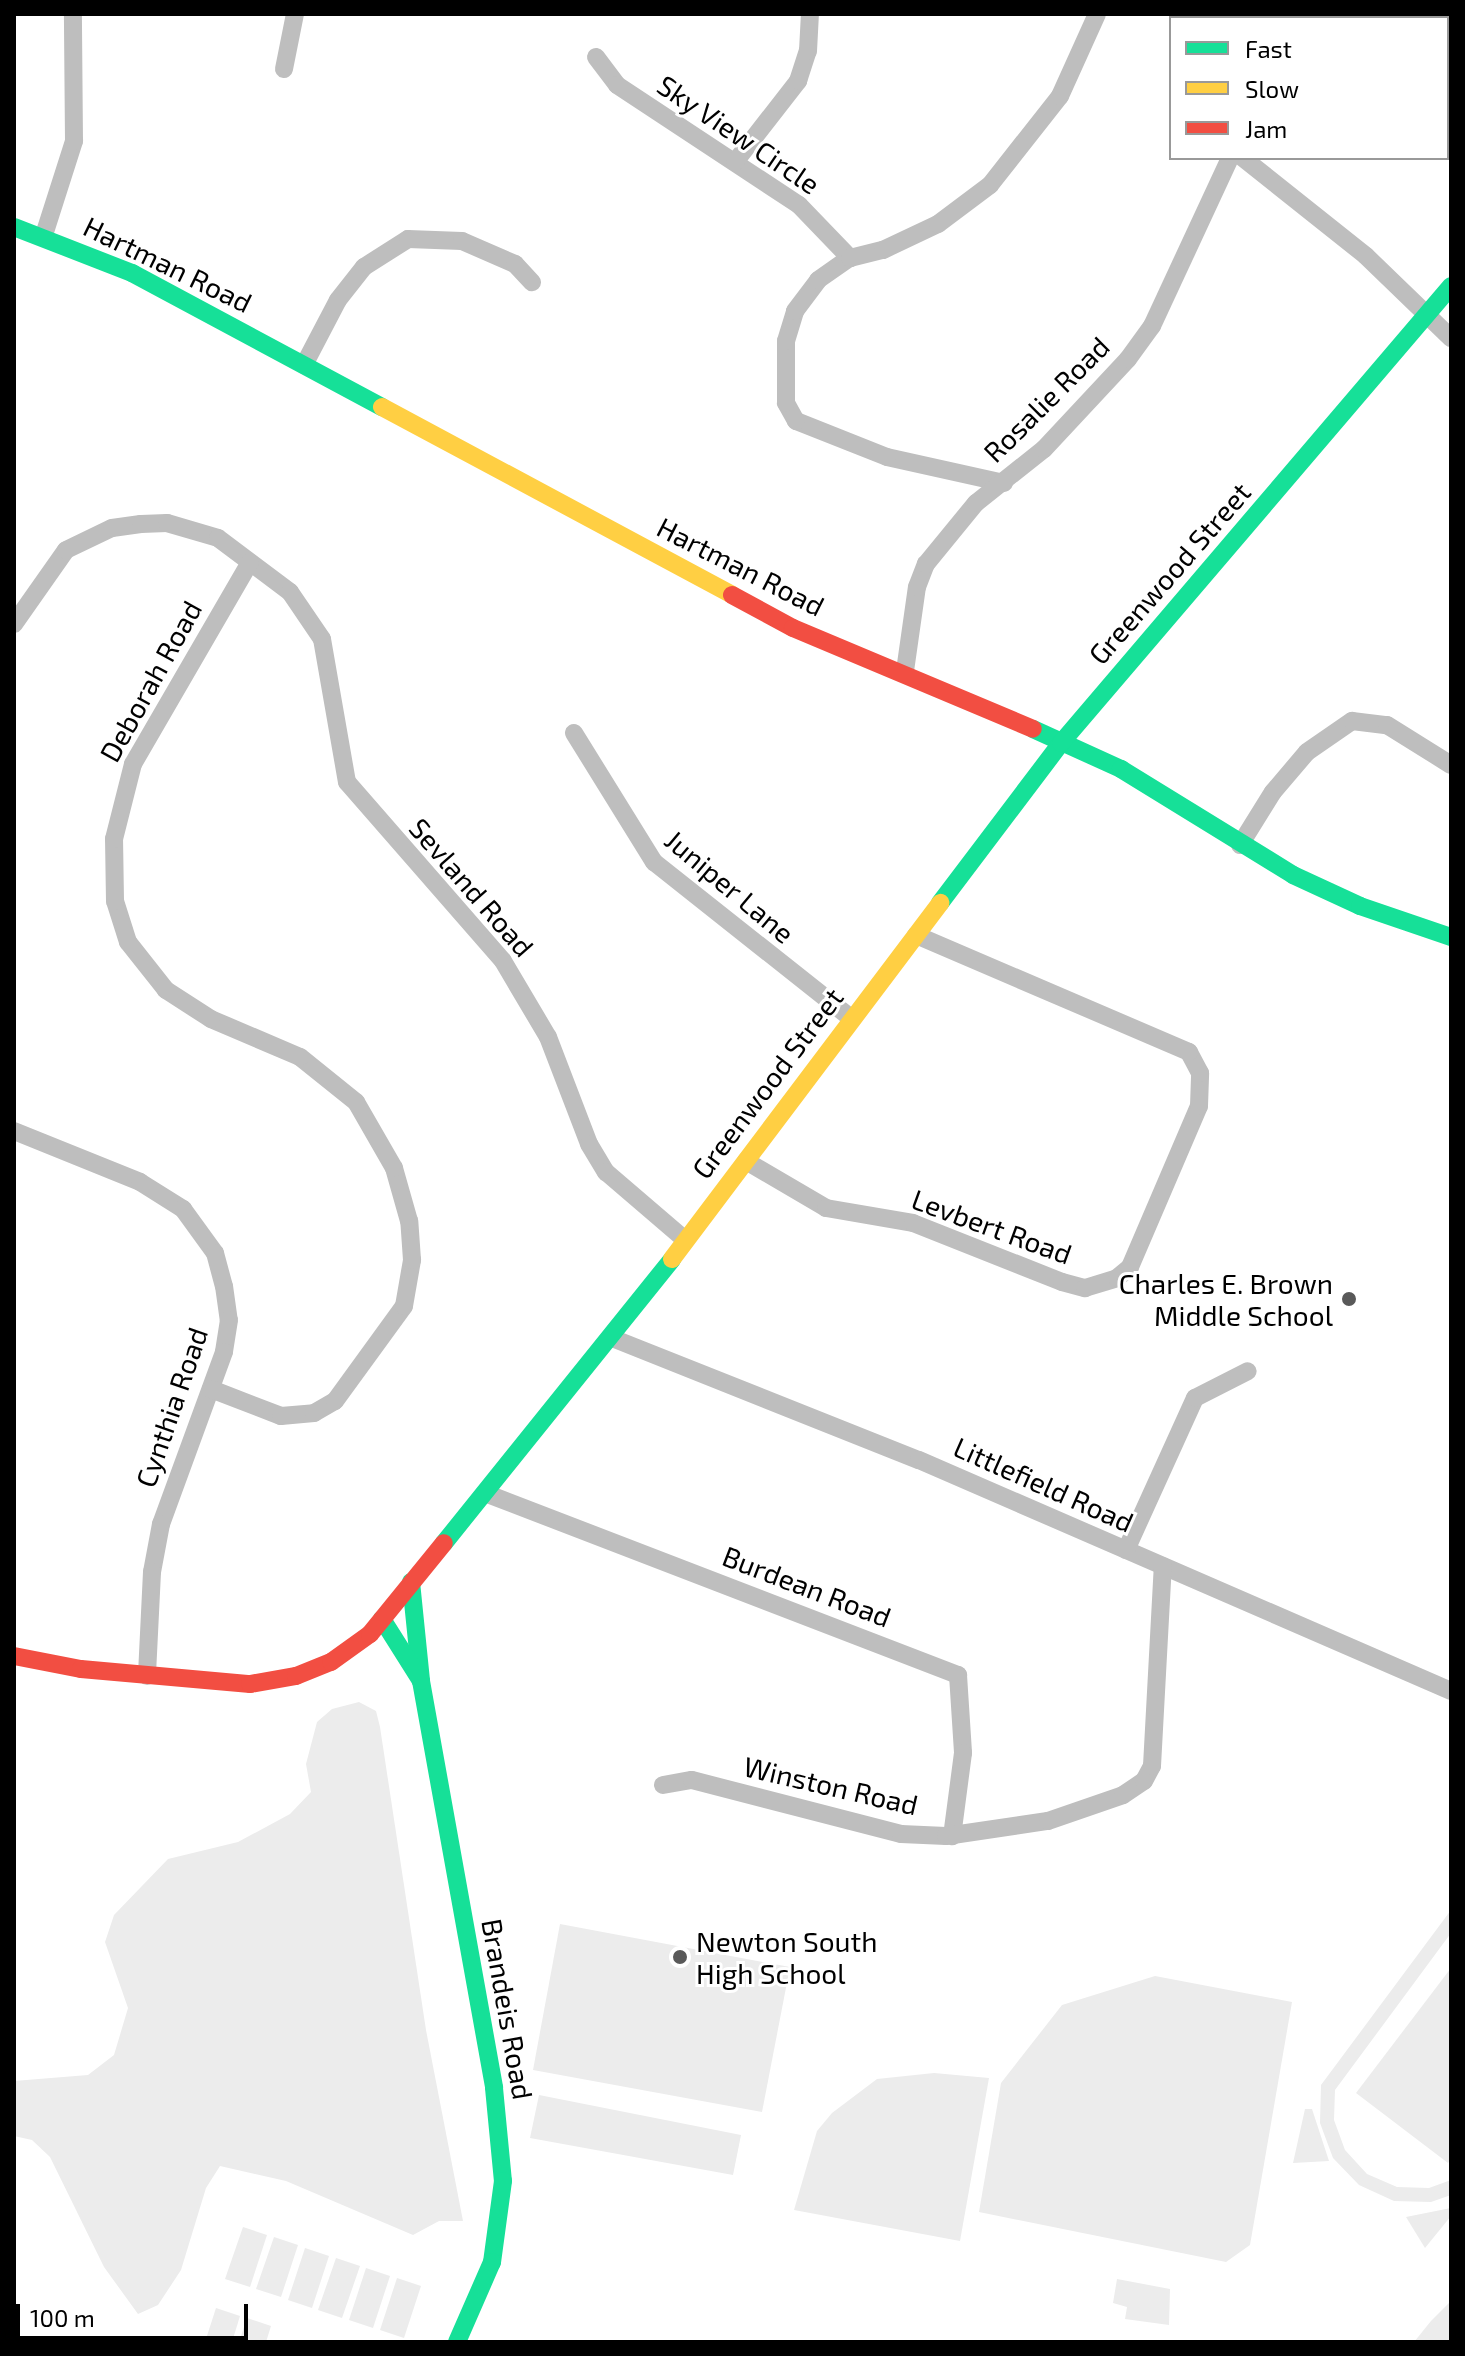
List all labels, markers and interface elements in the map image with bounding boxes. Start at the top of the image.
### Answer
legend [1169,16,1449,160]
text: Fast [1245,34,1292,63]
street label: Sky View Circle [651,67,827,201]
text: Slow [1245,74,1299,103]
text: Jam [1245,114,1287,143]
street label: Hartman Road [78,209,258,319]
street label: Rosalie Road [976,329,1116,469]
street label: Greenwood Street [1081,475,1257,671]
street label: Hartman Road [652,510,830,622]
street label: Deborah Road [92,595,208,767]
street label: Sevland Road [403,811,541,963]
street label: Juniper Lane [658,822,802,950]
street label: Greenwood Street [684,981,850,1185]
street label: Levbert Road [907,1182,1077,1270]
place label: Charles E. Brown Middle School [1119,1266,1333,1332]
marker: Charles E. Brown Middle School [1340,1290,1358,1308]
street label: Cynthia Road [128,1323,214,1491]
street label: Littlefield Road [949,1429,1139,1539]
street label: Burdean Road [718,1538,896,1634]
street label: Winston Road [741,1749,921,1821]
street label: Brandeis Road [476,1916,540,2102]
place label: Newton South High School [696,1924,877,1990]
marker: Newton South High School [671,1948,689,1966]
scale bar [20,2288,252,2338]
text: 100 m [30,2303,95,2332]

